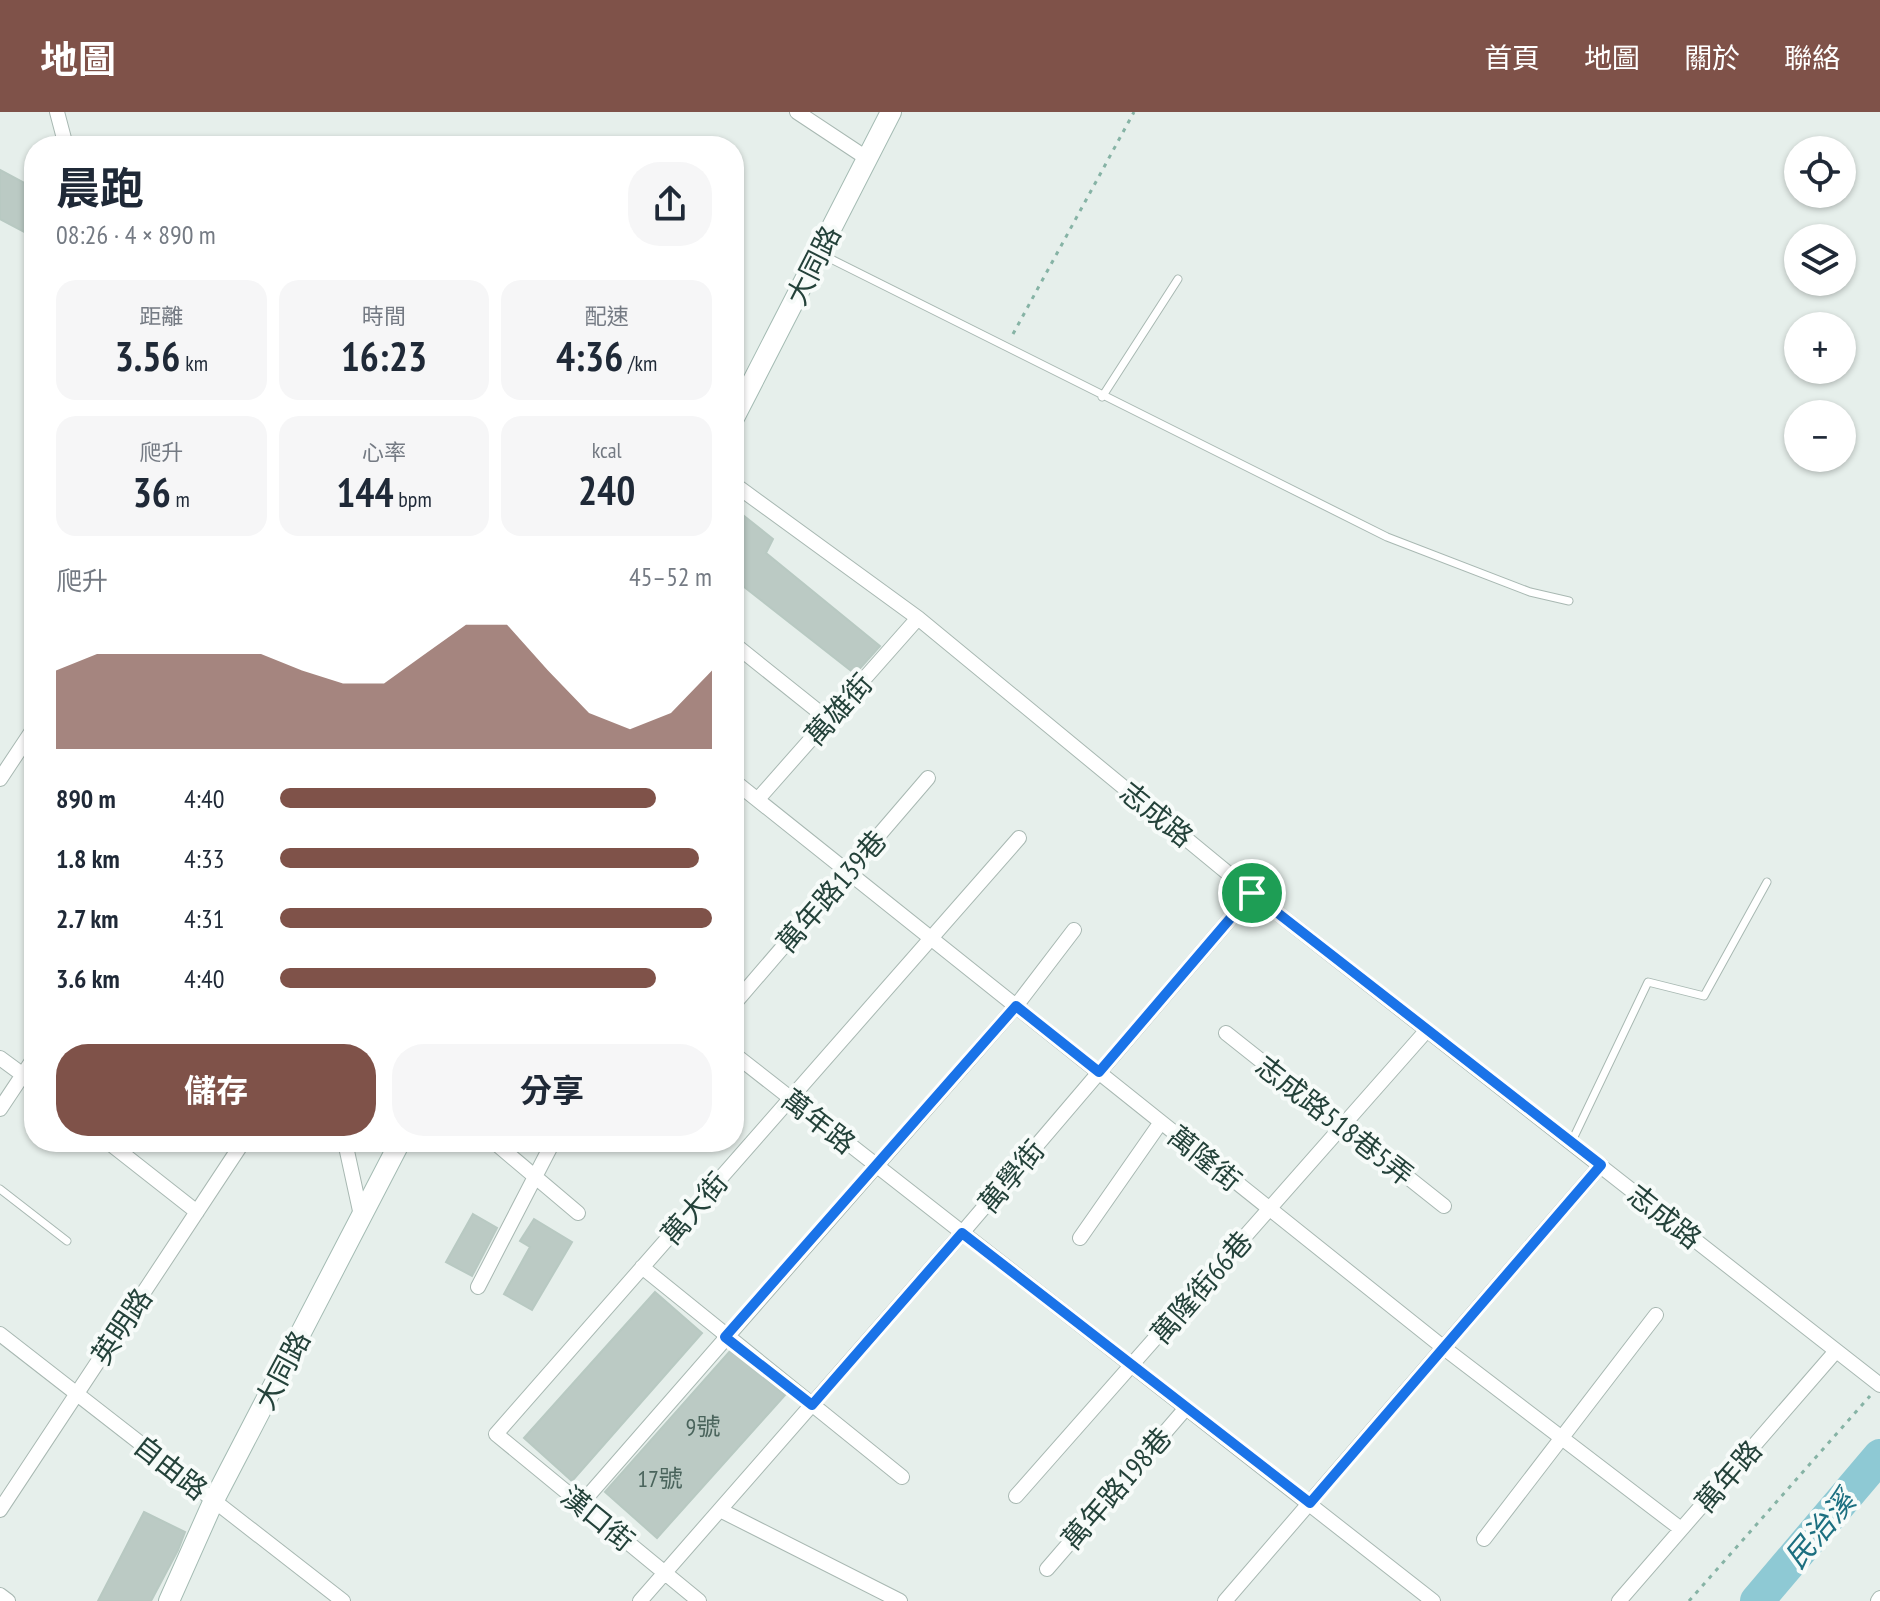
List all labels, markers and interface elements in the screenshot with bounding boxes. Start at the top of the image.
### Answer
text: 地圖 [40,34,116,83]
text: 首頁 [1484,39,1540,76]
text: 地圖 [1584,39,1640,76]
text: 關於 [1684,39,1740,76]
text: 聯絡 [1784,39,1840,76]
map controls [1784,136,1856,472]
button: locate [1784,136,1856,208]
text: 晨跑 [56,159,144,216]
button: share [628,162,712,246]
text: 08:26 · 4 × 890 m [56,218,216,251]
street label: 大同路 [777,219,849,311]
button: layers [1784,224,1856,296]
text: 距離 [139,302,183,330]
text: 時間 [362,302,406,330]
text: 配速 [585,302,629,330]
button: + [1784,312,1856,384]
text: 3.56 [115,330,180,382]
text: 16:23 [341,330,427,382]
text: 4:36 [556,330,623,382]
text: km [180,349,208,377]
text: /km [623,349,657,377]
button: − [1784,400,1856,472]
text: kcal [592,436,622,464]
text: 爬升 [139,438,183,466]
text: 心率 [362,438,406,466]
text: 240 [578,464,635,516]
text: 36 [133,466,171,518]
text: 144 [336,466,394,518]
text: m [171,485,190,513]
text: bpm [394,485,432,513]
text: 45–52 m [629,560,712,593]
text: 爬升 [56,564,108,597]
street label: 萬雄街 [796,665,880,753]
street label: 志成路 [1113,773,1201,855]
text: 890 m [56,782,116,815]
text: 4:40 [184,782,224,815]
street label: 萬年路139巷 [768,822,894,960]
text: 1.8 km [56,842,120,875]
text: 4:33 [184,842,224,875]
pin [1218,859,1286,927]
icon: arrive [1230,871,1274,915]
text: 2.7 km [56,902,119,935]
text: 4:31 [184,902,224,935]
text: 3.6 km [56,962,120,995]
text: 4:40 [184,962,224,995]
button: 儲存 [56,1044,376,1136]
button: 分享 [392,1044,712,1136]
street label: 志成路518巷5弄 [1249,1047,1421,1193]
street label: 萬年路 [775,1081,863,1161]
street label: 萬隆街 [1161,1117,1249,1199]
street label: 萬學街 [970,1132,1052,1220]
street label: 萬大街 [652,1164,736,1252]
street label: 志成路 [1621,1176,1709,1256]
street label: 萬隆街66巷 [1142,1223,1260,1351]
street label: 英明路 [82,1281,160,1371]
street label: 大同路 [246,1324,318,1416]
house number: 9號 [686,1411,720,1442]
street label: 萬年路198巷 [1053,1419,1179,1557]
street label: 自由路 [127,1427,215,1507]
street label: 萬年路 [1686,1432,1770,1520]
house number: 17號 [637,1463,683,1494]
street label: 漢口街 [554,1477,642,1559]
water label: 民治溪 [1775,1479,1865,1576]

